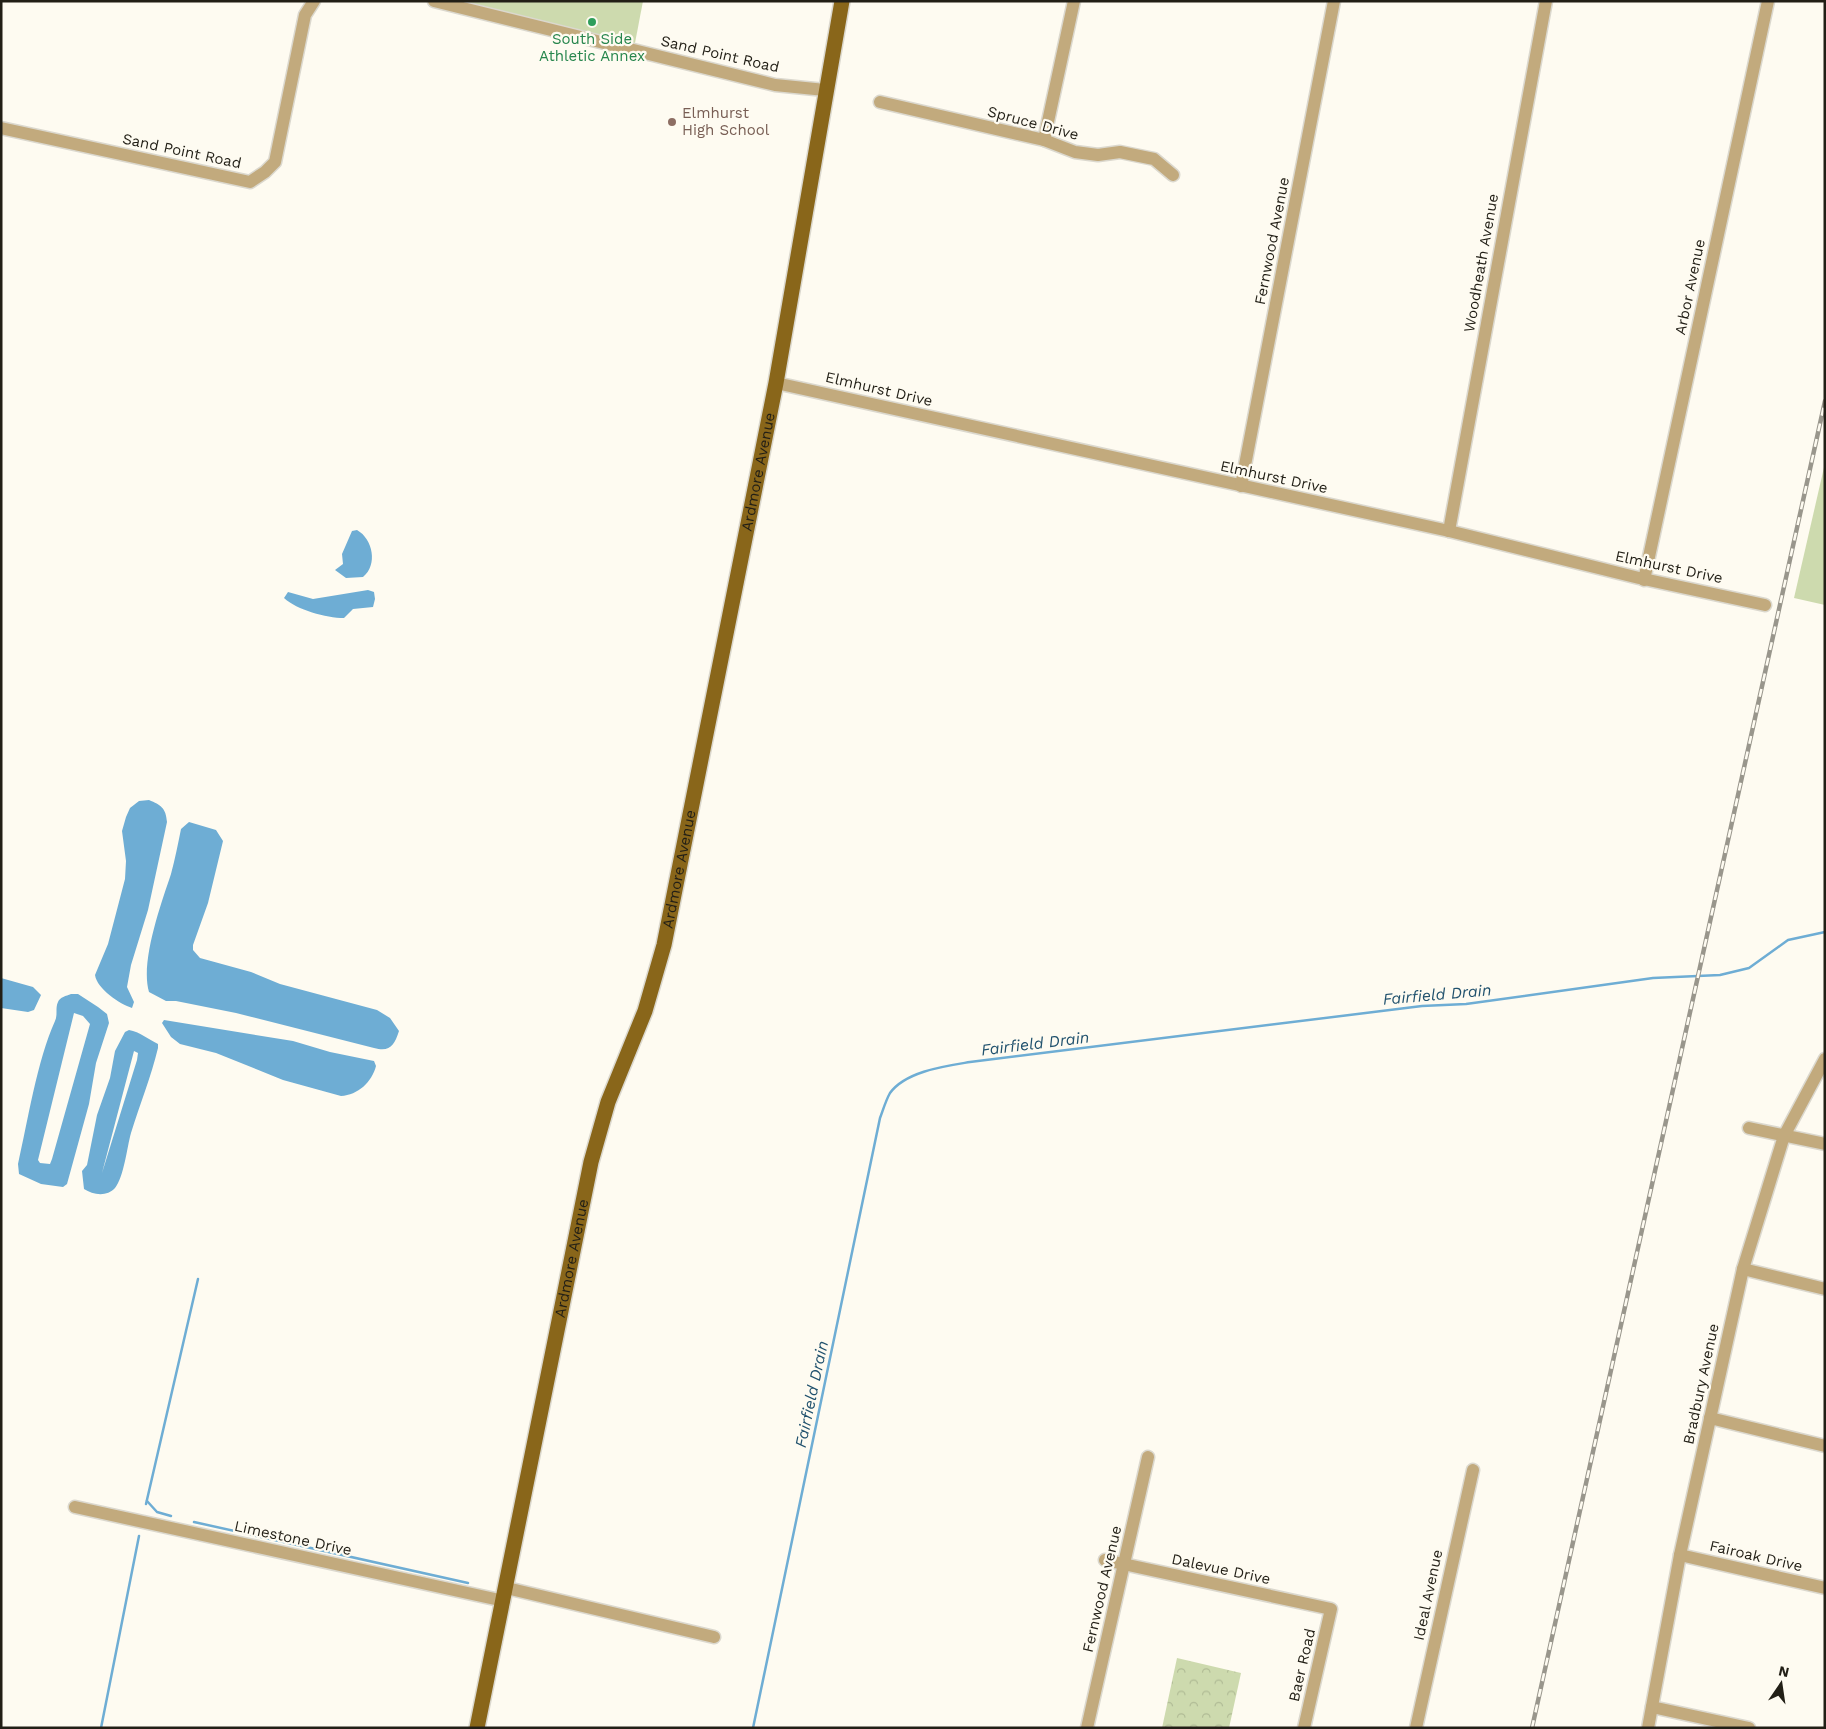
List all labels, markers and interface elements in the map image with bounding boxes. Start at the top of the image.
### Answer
marker: South Side Athletic Annex [586,16,598,28]
place label: South Side Athletic Annex [539,30,645,65]
street label: Sand Point Road [659,32,781,76]
street label: Spruce Drive [985,102,1081,144]
place label: Elmhurst High School [682,104,770,139]
marker: Elmhurst High School [666,116,678,128]
street label: Sand Point Road [121,130,243,172]
street label: Fernwood Avenue [1251,176,1293,306]
street label: Woodheath Avenue [1460,192,1502,334]
street label: Arbor Avenue [1671,237,1709,337]
street label: Elmhurst Drive [824,368,934,410]
street label: Ardmore Avenue [738,411,779,533]
street label: Elmhurst Drive [1219,457,1329,497]
street label: Elmhurst Drive [1614,547,1724,587]
street label: Ardmore Avenue [659,808,700,930]
water label: Fairfield Drain [1382,980,1492,1009]
water label: Fairfield Drain [980,1027,1090,1060]
street label: Ardmore Avenue [551,1198,592,1319]
street label: Bradbury Avenue [1679,1322,1723,1446]
water label: Fairfield Drain [791,1339,832,1449]
street label: Limestone Drive [233,1517,353,1559]
street label: Fernwood Avenue [1079,1524,1125,1654]
street label: Fairoak Drive [1708,1537,1804,1575]
street label: Ideal Avenue [1410,1548,1446,1642]
street label: Dalevue Drive [1170,1550,1272,1588]
street label: Baer Road [1285,1627,1319,1703]
north arrow [1756,1659,1806,1709]
text: N [1777,1662,1791,1680]

